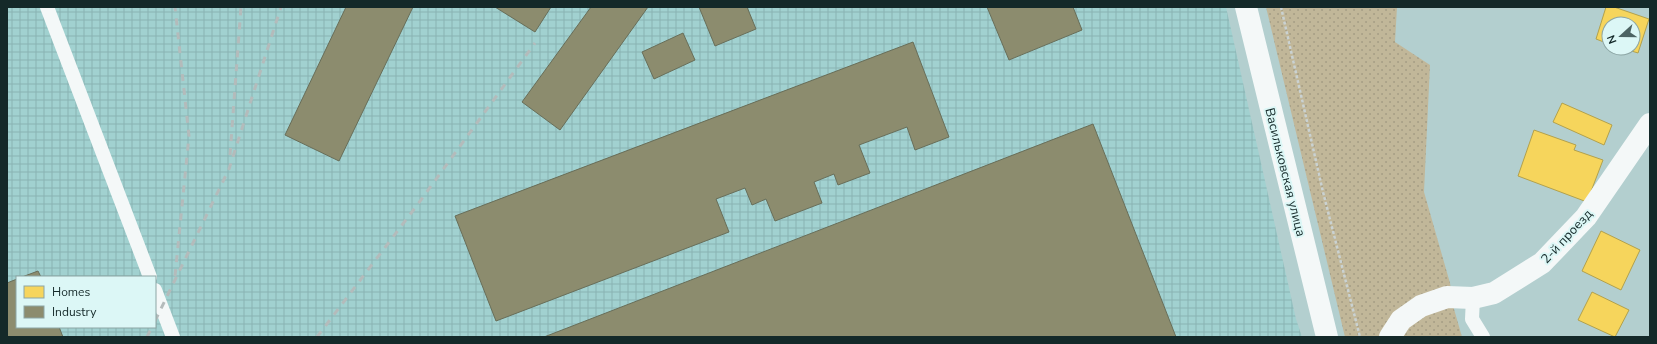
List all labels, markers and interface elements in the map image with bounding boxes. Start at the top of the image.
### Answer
north arrow [1601,16,1641,56]
text: N [1604,33,1621,46]
street label: Васильковская улица [1260,106,1310,238]
street label: 2-й проезд [1537,205,1597,268]
legend [16,276,156,328]
text: Homes [52,284,90,300]
text: Industry [52,304,97,320]

